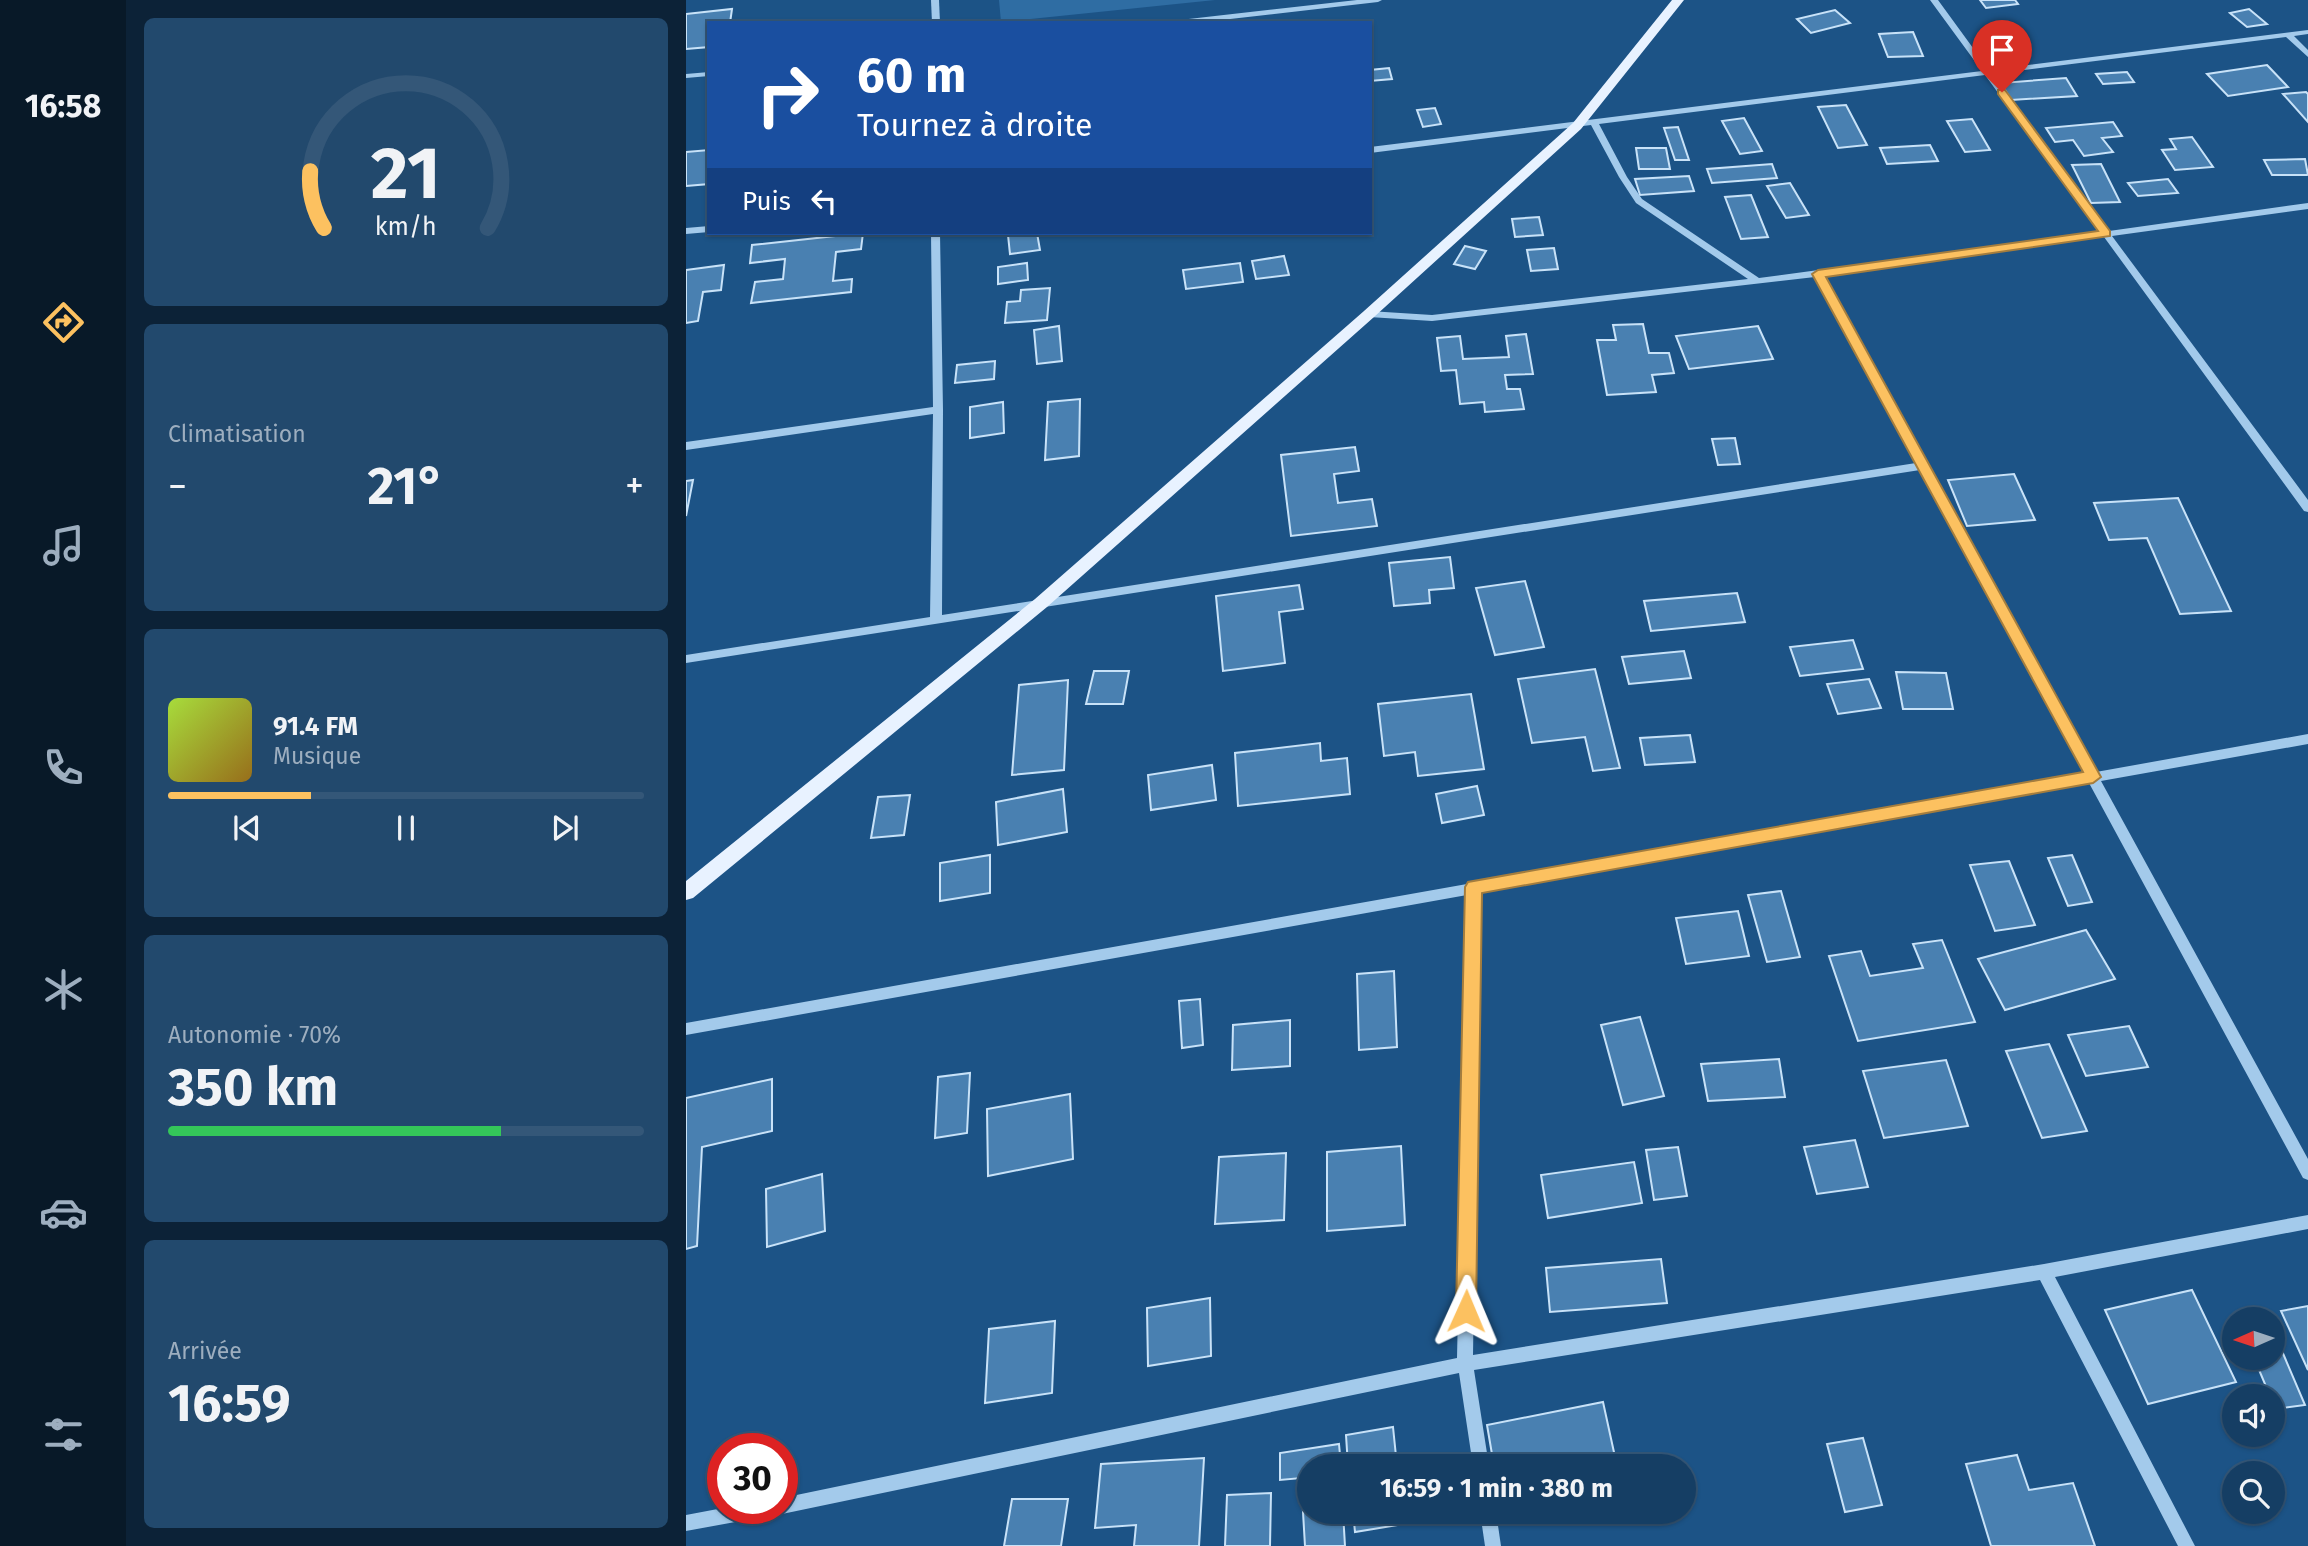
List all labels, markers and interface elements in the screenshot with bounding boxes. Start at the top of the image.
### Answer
pin [1972,20,2032,92]
icon: arrive [1983,31,2021,69]
text: 60 m [857,46,966,105]
icon: right [742,49,833,140]
text: 16:58 [25,87,101,125]
text: Tournez à droite [857,106,1093,144]
text: 21 [371,130,441,217]
icon: left [805,182,843,220]
text: Puis [742,186,791,217]
text: km/h [375,212,437,242]
icon: directions [39,298,88,347]
text: Climatisation [168,420,306,448]
text: 21° [368,455,445,518]
text: − [168,463,187,509]
text: + [625,463,644,509]
icon: music [39,521,88,570]
text: 91.4 FM [273,711,358,742]
text: Musique [273,742,361,770]
icon: phone [39,743,88,792]
icon: previous [228,809,266,847]
icon: pause [387,809,425,847]
icon: next [546,809,584,847]
icon: climate [39,965,88,1014]
text: Autonomie · 70% [168,1021,341,1049]
text: 350 km [168,1056,338,1119]
icon: car [39,1188,88,1237]
position arrow [1429,1274,1503,1348]
north arrow [2222,1307,2286,1370]
map controls [2222,1307,2285,1524]
text: Arrivée [168,1337,242,1365]
text: 16:59 [168,1372,291,1435]
button: sound [2222,1384,2285,1447]
icon: filters [39,1410,88,1459]
speed limit sign: 30 [707,1433,798,1524]
button: search [2222,1461,2285,1524]
text: 16:59 · 1 min · 380 m [1380,1473,1613,1504]

